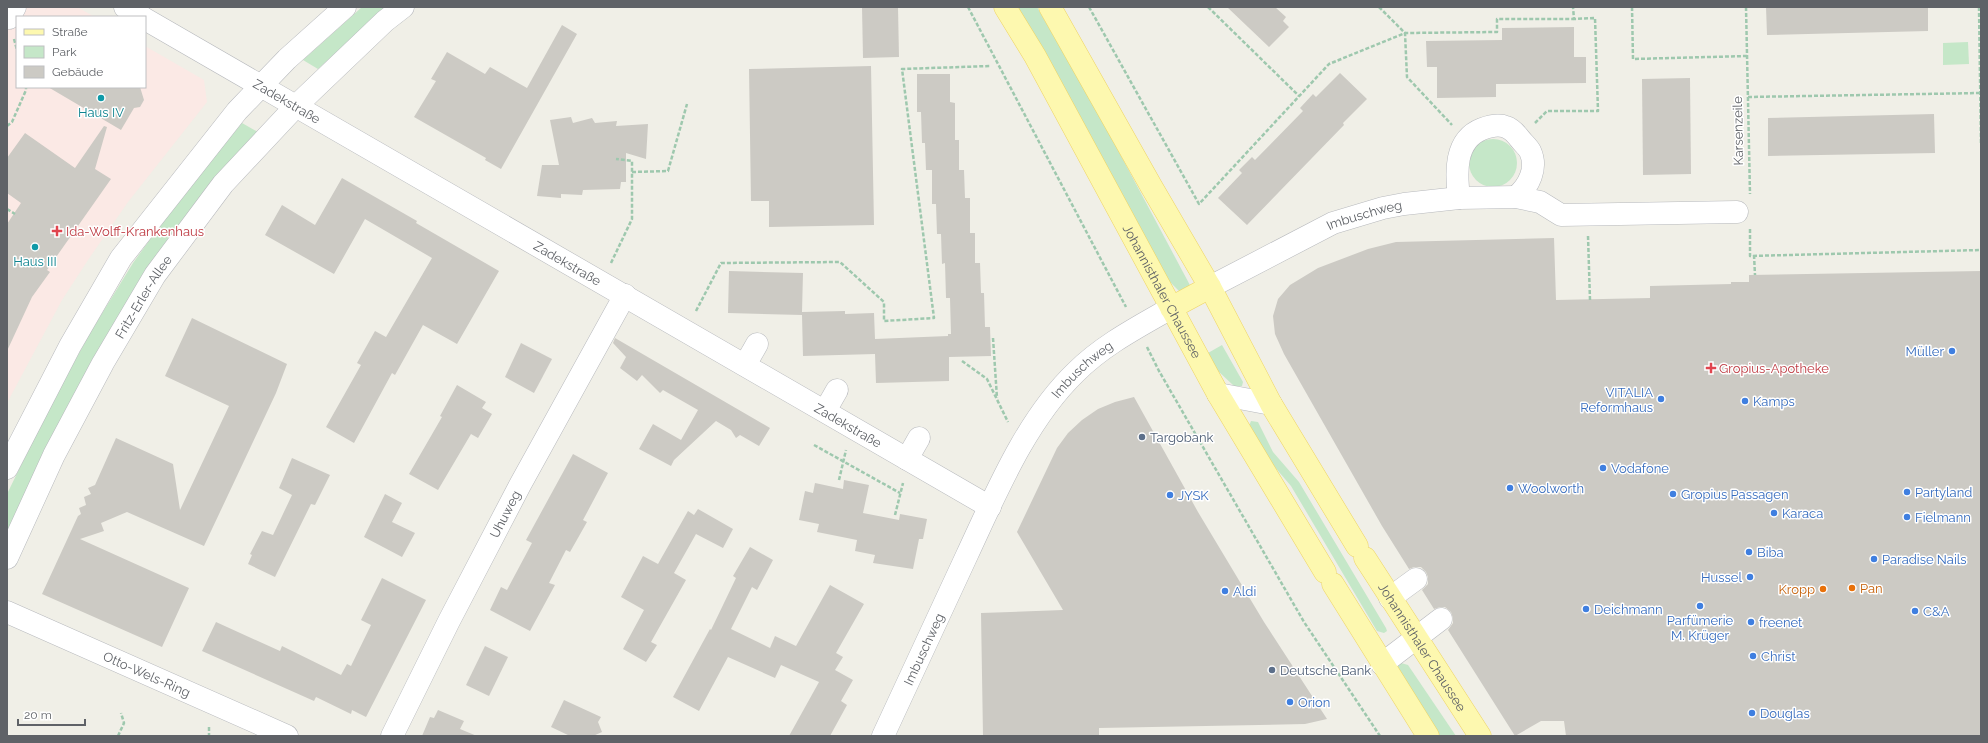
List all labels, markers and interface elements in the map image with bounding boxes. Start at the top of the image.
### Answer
legend [16,16,146,88]
text: Straße [52,25,88,39]
text: Park [52,45,77,59]
text: Gebäude [52,65,103,79]
street label: Zadekstraße [251,76,324,126]
marker: Haus IV [96,93,106,103]
street label: Karsenzeile [1730,96,1746,166]
place label: Haus IV [78,105,124,120]
street label: Imbuschweg [1324,197,1403,233]
street label: Johannisthaler Chaussee [1120,222,1205,361]
place label: Ida-Wolff-Krankenhaus [66,224,204,239]
marker: Ida-Wolff-Krankenhaus [51,225,63,237]
street label: Zadekstraße [531,238,604,288]
marker: Haus III [30,242,40,252]
street label: Fritz-Erler-Allee [112,252,175,341]
place label: Haus III [13,254,57,269]
street label: Imbuschweg [1048,337,1115,401]
place label: Müller [1906,344,1944,359]
marker: Müller [1947,346,1957,356]
place label: Gropius-Apotheke [1719,361,1829,376]
marker: Gropius-Apotheke [1706,363,1716,373]
place label: VITALIA Reformhaus [1580,385,1653,415]
marker: VITALIA Reformhaus [1656,394,1666,404]
place label: Kamps [1753,394,1795,409]
marker: Kamps [1740,396,1750,406]
street label: Zadekstraße [812,400,885,451]
place label: Targobank [1150,430,1213,445]
marker: Targobank [1137,432,1147,442]
place label: Vodafone [1611,461,1669,476]
marker: Vodafone [1598,463,1608,473]
place label: Woolworth [1518,481,1584,496]
marker: Woolworth [1505,483,1515,493]
place label: Partyland [1915,485,1972,500]
place label: Gropius Passagen [1681,487,1789,502]
marker: Partyland [1902,487,1912,497]
street label: Uhuweg [486,488,523,540]
place label: JYSK [1178,488,1209,503]
marker: Gropius Passagen [1668,489,1678,499]
marker: JYSK [1165,490,1175,500]
place label: Karaca [1782,506,1823,521]
marker: Karaca [1769,508,1779,518]
place label: Fielmann [1915,510,1971,525]
marker: Fielmann [1902,512,1912,522]
place label: Biba [1757,545,1784,560]
marker: Biba [1744,547,1754,557]
place label: Paradise Nails [1882,552,1967,567]
marker: Paradise Nails [1869,554,1879,564]
place label: Hussel [1701,570,1742,585]
marker: Hussel [1745,572,1755,582]
street label: Johannisthaler Chaussee [1376,580,1470,714]
place label: Pan [1860,581,1883,596]
place label: Kropp [1779,582,1815,597]
marker: Pan [1847,583,1857,593]
place label: Aldi [1233,584,1256,599]
marker: Kropp [1818,584,1828,594]
marker: Aldi [1220,586,1230,596]
marker: Parfümerie M. Krüger [1695,601,1705,611]
place label: Deichmann [1594,602,1663,617]
marker: Deichmann [1581,604,1591,614]
place label: C&A [1923,604,1950,619]
marker: C&A [1910,606,1920,616]
street label: Imbuschweg [900,611,947,687]
place label: Parfümerie M. Krüger [1667,613,1734,643]
place label: freenet [1759,615,1803,630]
marker: freenet [1746,617,1756,627]
street label: Otto-Wels-Ring [101,648,193,700]
place label: Christ [1761,649,1796,664]
marker: Christ [1748,651,1758,661]
place label: Deutsche Bank [1280,663,1371,678]
marker: Deutsche Bank [1267,665,1277,675]
place label: Orion [1298,695,1330,710]
marker: Orion [1285,697,1295,707]
scale bar [18,701,85,727]
place label: Douglas [1760,706,1810,721]
text: 20 m [24,708,52,722]
marker: Douglas [1747,708,1757,718]

